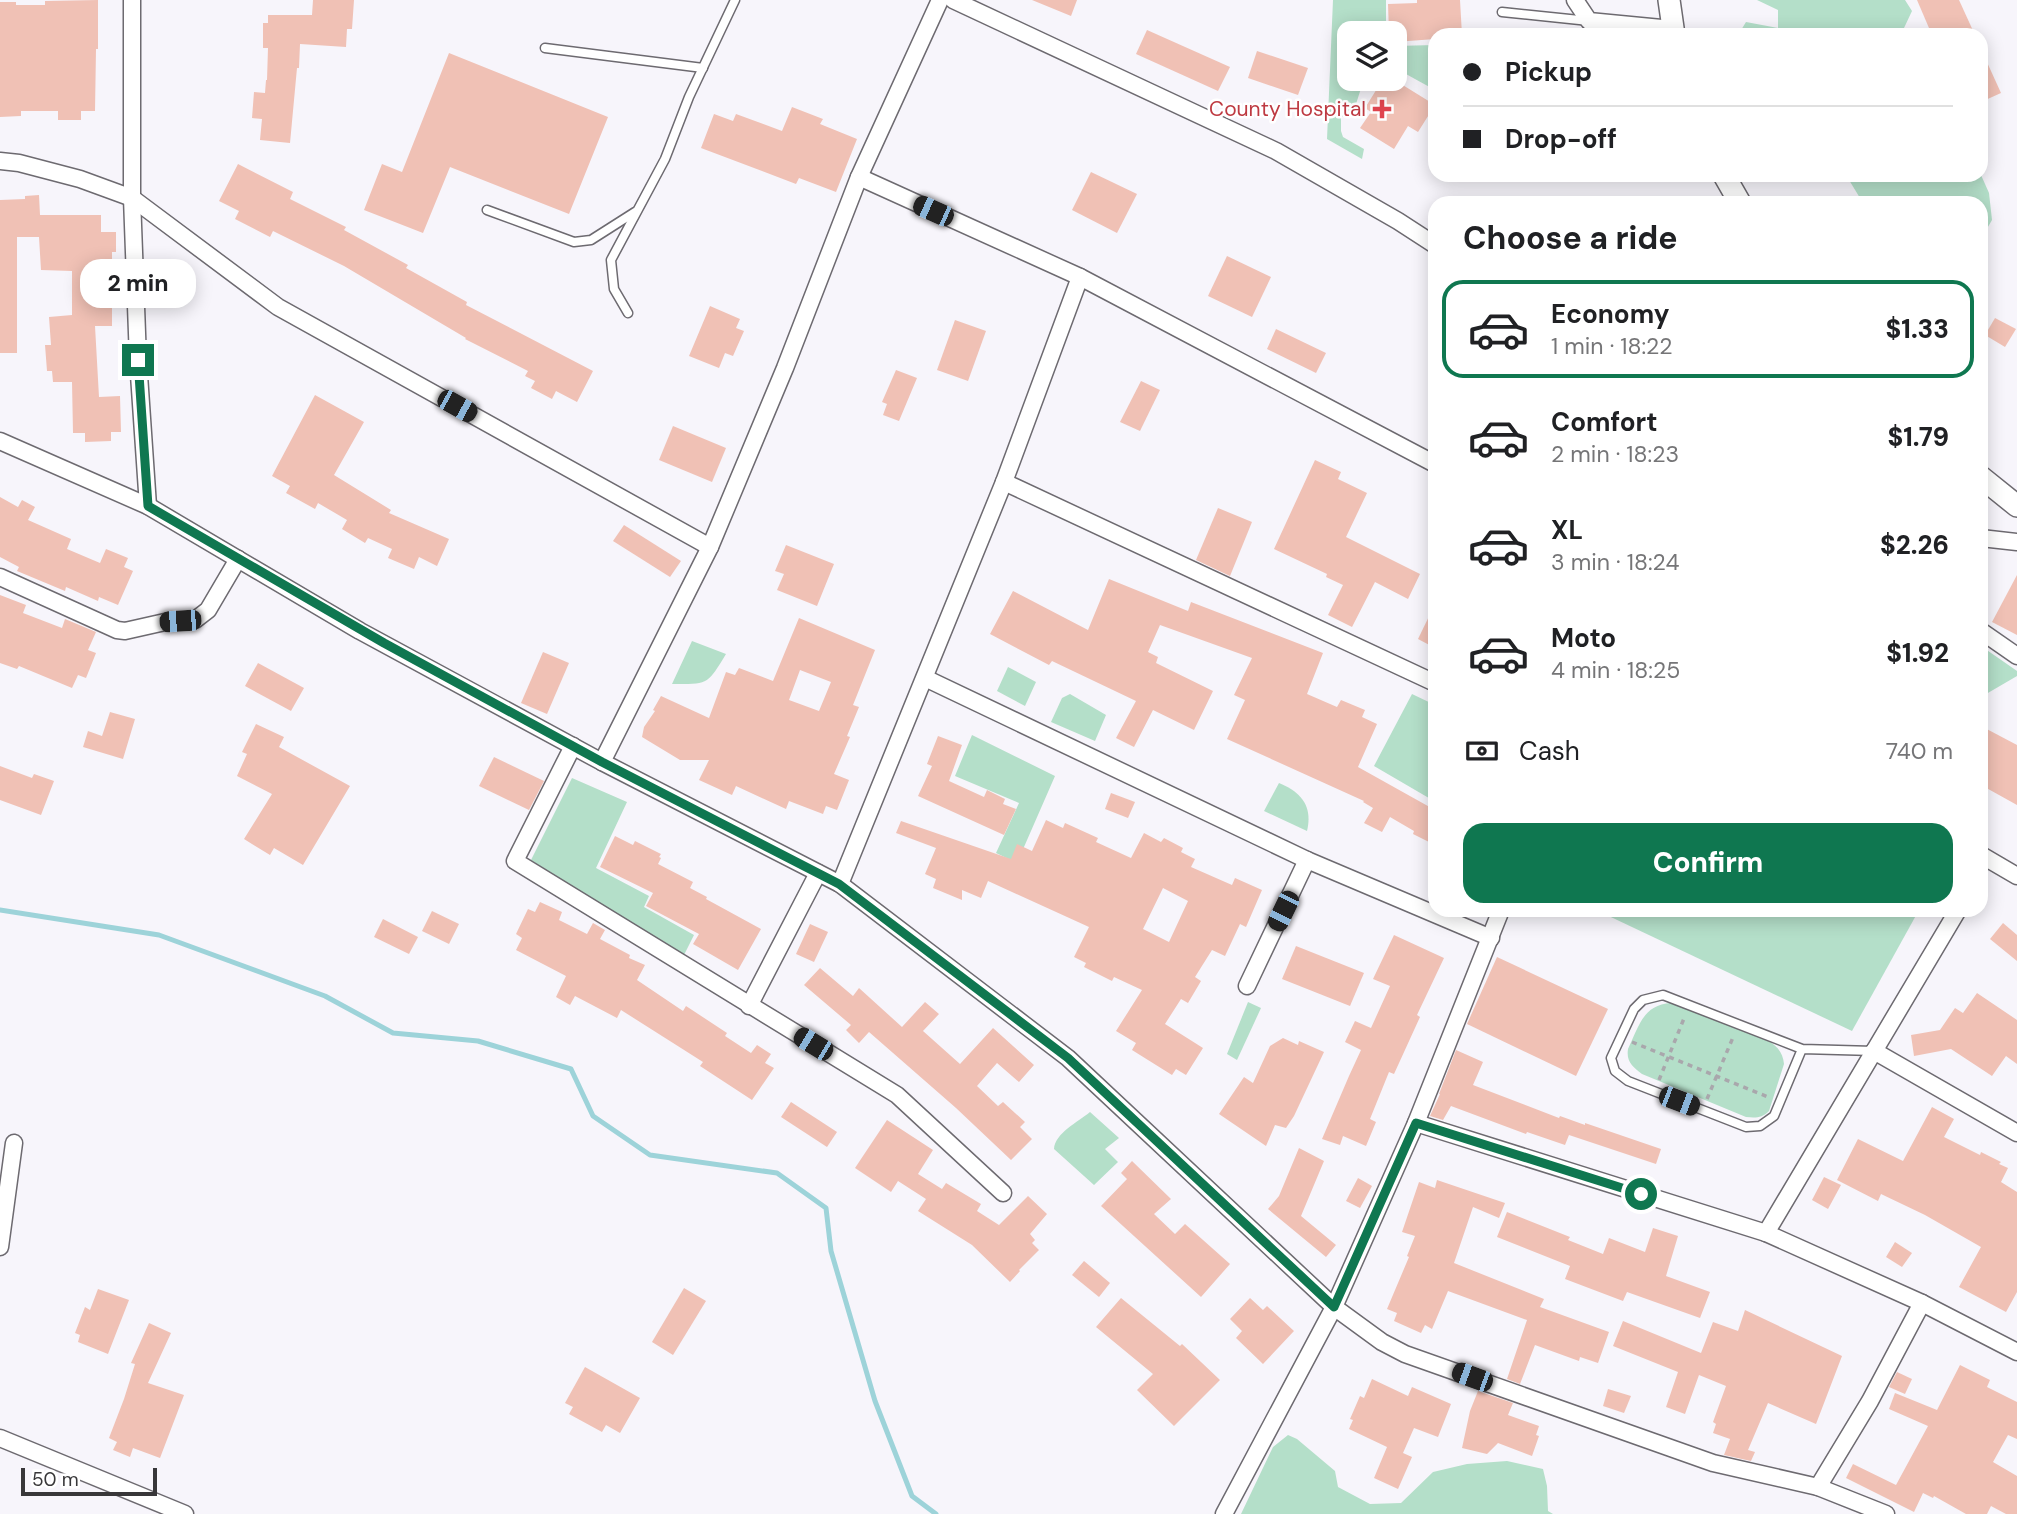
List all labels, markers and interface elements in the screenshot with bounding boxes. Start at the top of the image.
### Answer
map controls [1337,21,1407,91]
button: layers [1337,21,1407,91]
text: Pickup [1505,55,1592,89]
place label: County Hospital [1209,95,1366,123]
marker: County Hospital [1372,99,1392,119]
text: Drop-off [1505,122,1617,156]
car [910,193,957,229]
text: Choose a ride [1463,217,1678,259]
callout: 2 min [80,258,196,308]
text: 2 min [107,268,169,298]
text: Economy [1551,297,1669,331]
icon: car [1467,298,1530,361]
text: $1.33 [1886,312,1949,346]
text: 1 min · 18:22 [1551,331,1673,361]
route end [122,344,154,376]
car [434,387,481,425]
text: Comfort [1551,405,1657,439]
icon: car [1467,406,1530,469]
text: $1.79 [1887,420,1949,454]
text: 2 min · 18:23 [1551,439,1679,469]
text: XL [1551,513,1583,547]
icon: car [1467,514,1530,577]
text: $2.26 [1880,528,1949,562]
text: 3 min · 18:24 [1551,547,1679,577]
car [159,609,202,633]
text: Moto [1551,621,1616,655]
icon: car [1467,622,1530,685]
text: $1.92 [1886,636,1949,670]
text: 4 min · 18:25 [1551,655,1680,685]
icon: cash [1463,732,1501,770]
text: Cash [1519,734,1580,768]
text: 740 m [1886,736,1953,766]
button: Confirm [1463,823,1953,903]
car [1265,888,1302,934]
car [790,1024,837,1064]
car [1656,1084,1703,1118]
route start [1625,1178,1657,1210]
car [1449,1360,1496,1394]
scale bar [21,1465,158,1497]
text: 50 m [32,1467,79,1492]

